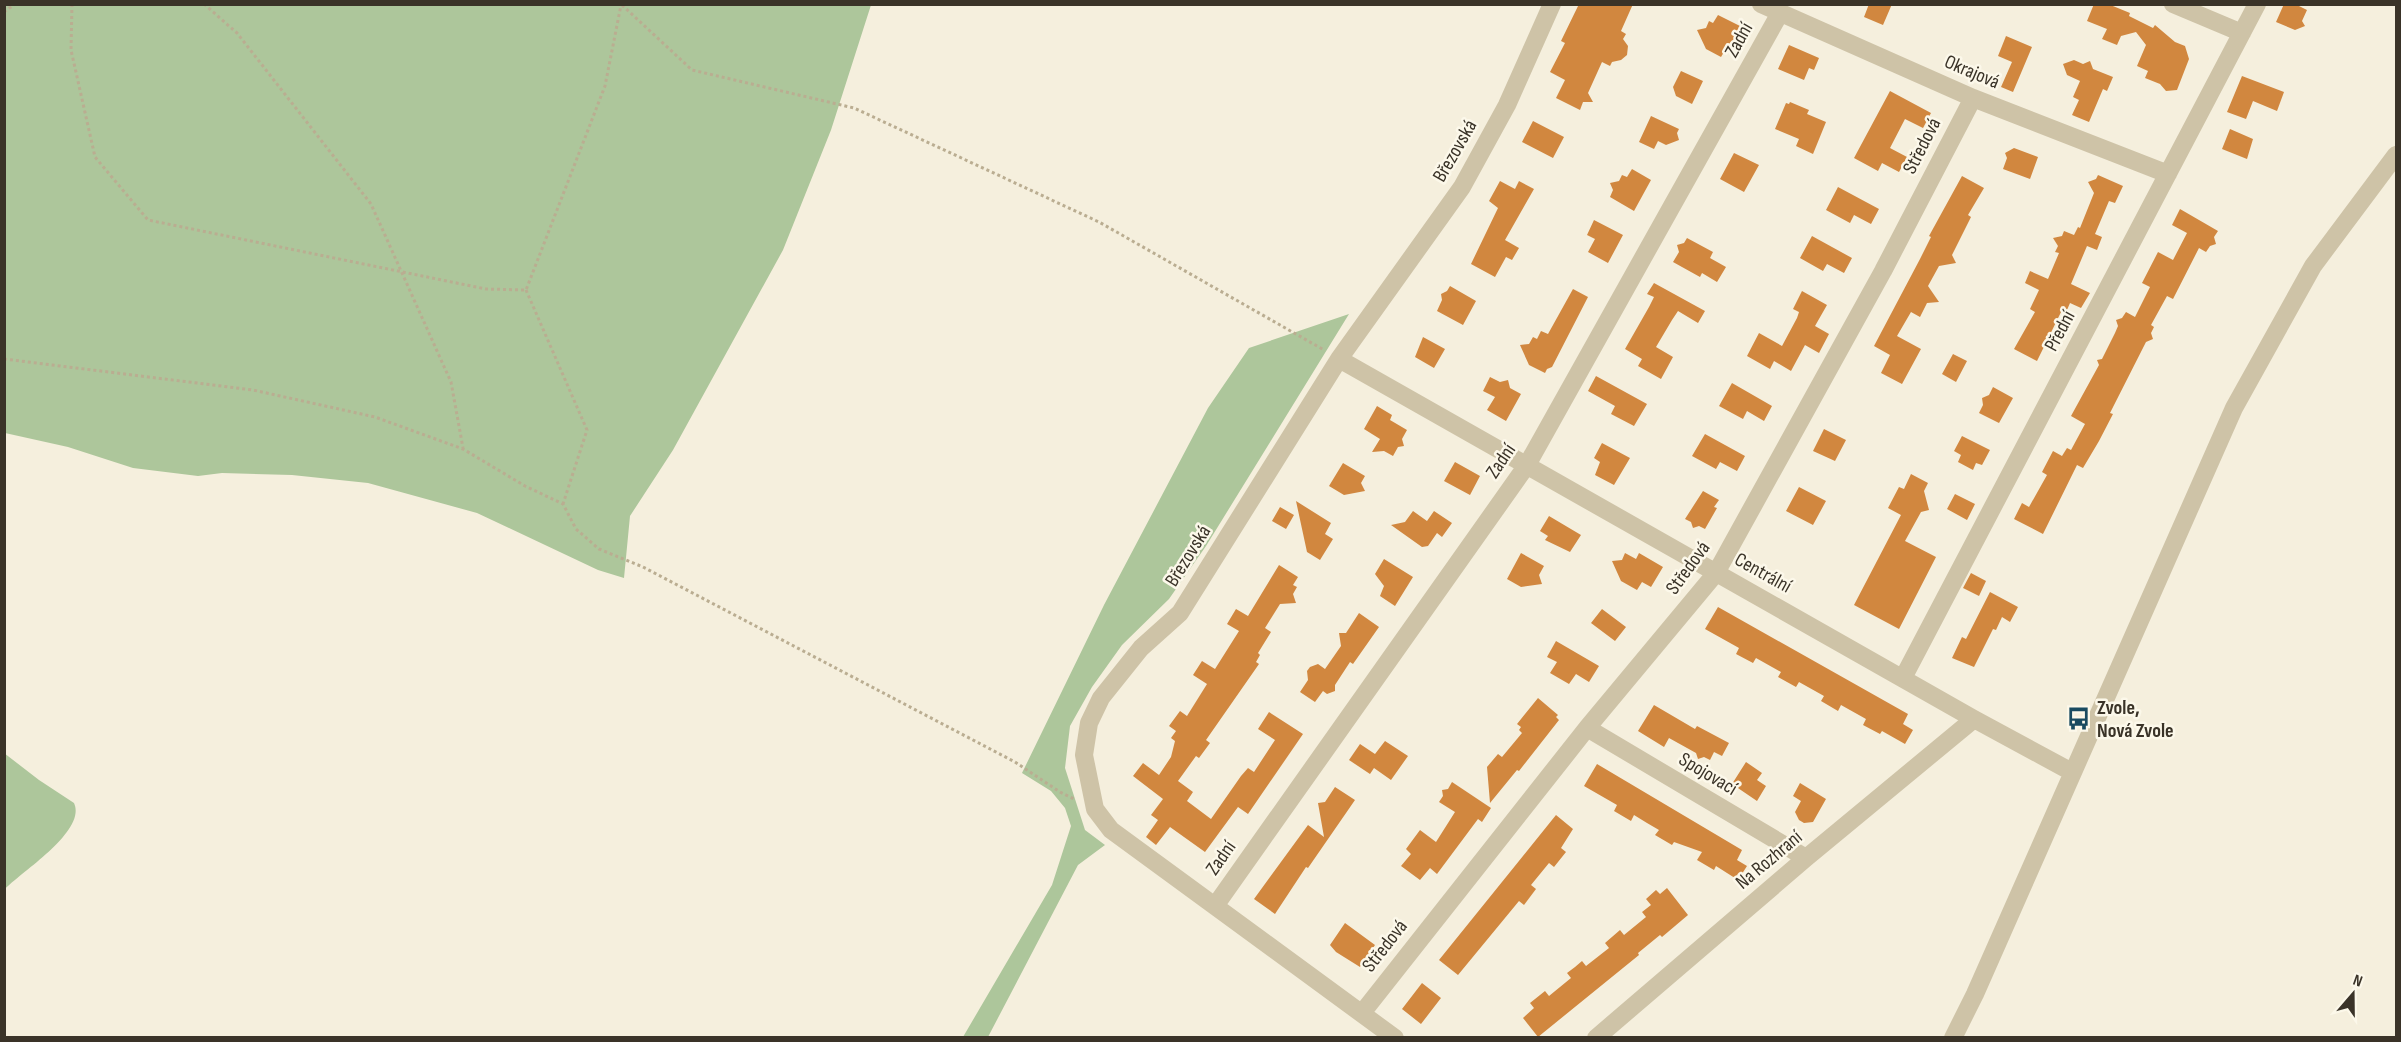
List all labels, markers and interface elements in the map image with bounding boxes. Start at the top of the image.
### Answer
street label: Zadní [1720,18,1758,62]
street label: Okrajová [1941,50,2003,94]
street label: Středová [1898,114,1946,178]
street label: Březovská [1428,116,1482,186]
street label: Přední [2039,306,2081,355]
street label: Zadní [1481,439,1521,483]
street label: Březovská [1160,521,1216,591]
street label: Středová [1661,537,1715,599]
street label: Centrální [1730,548,1796,599]
place label: Zvole, Nová Zvole [2097,696,2174,743]
bus stop icon: Zvole, Nová Zvole [2066,706,2092,732]
street label: Spojovací [1675,747,1742,801]
street label: Na Rozhraní [1731,825,1807,895]
street label: Zadní [1201,836,1241,880]
street label: Středová [1357,915,1413,977]
north arrow [2323,964,2383,1024]
text: N [2350,971,2365,992]

